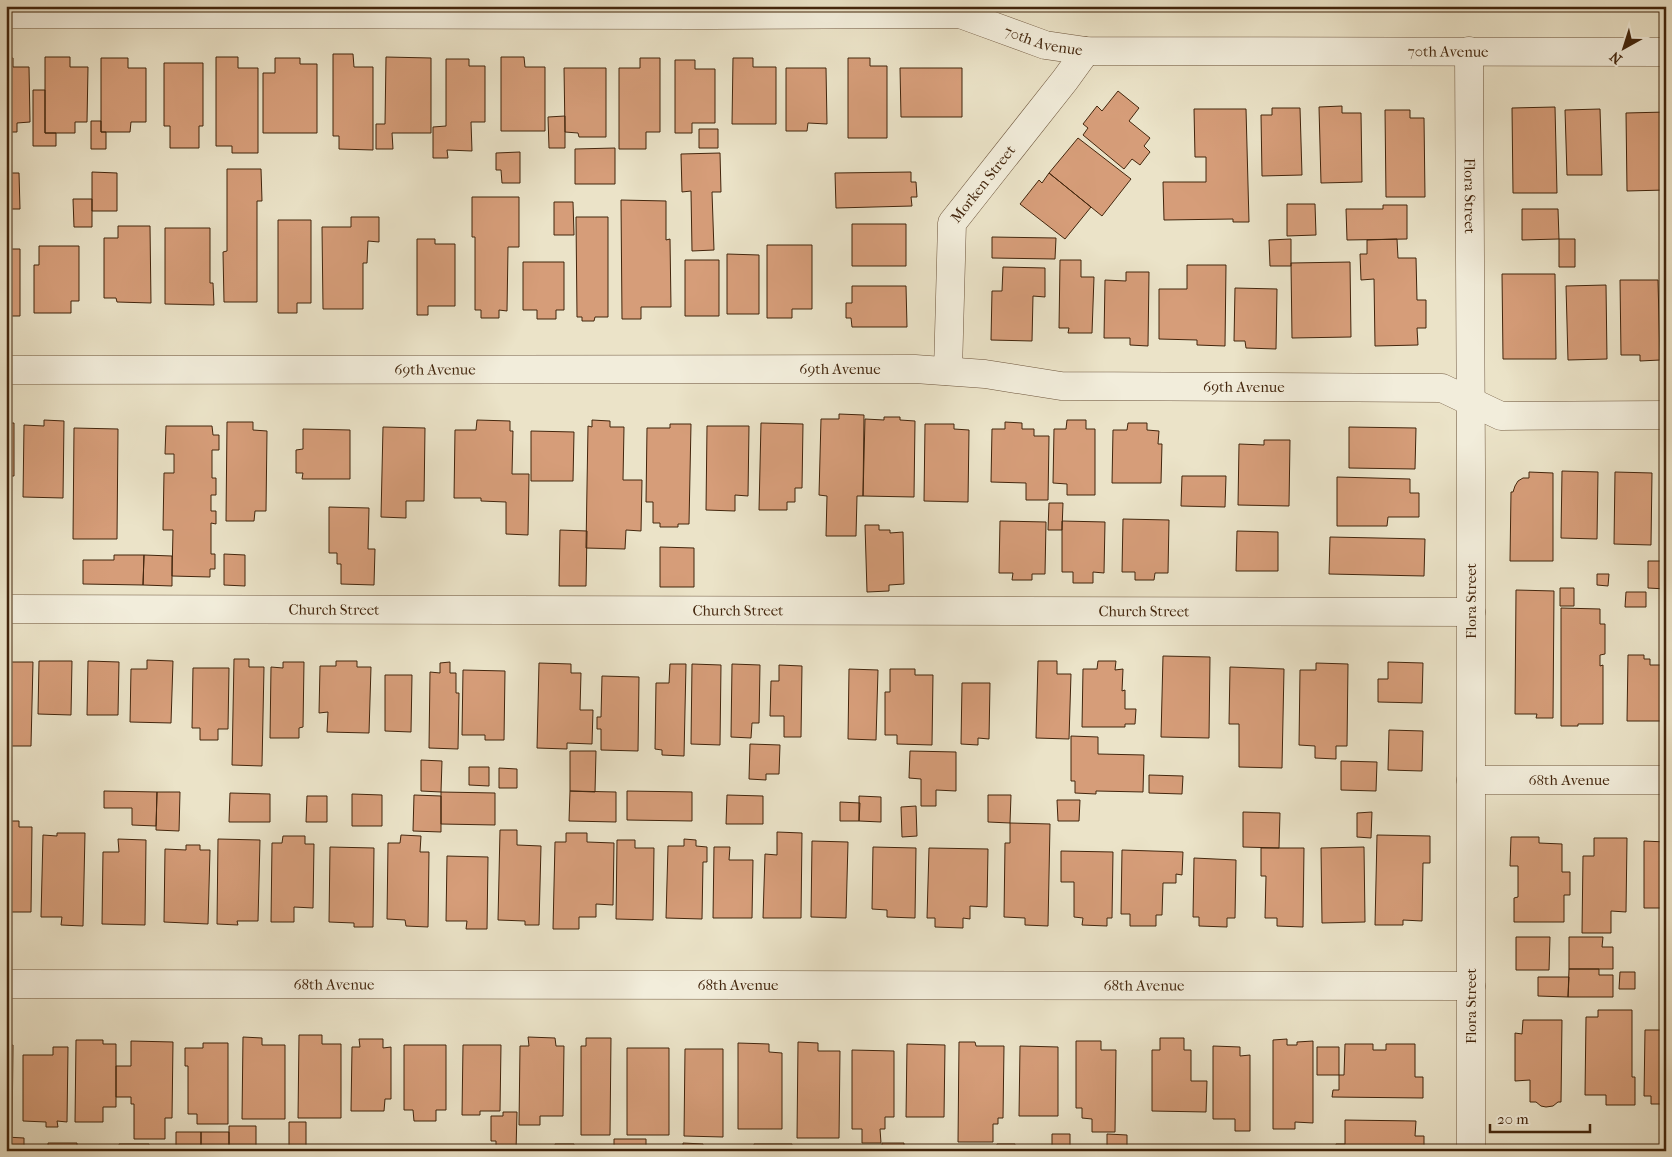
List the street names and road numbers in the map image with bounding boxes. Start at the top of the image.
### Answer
street label: 70th Avenue [1002,22,1084,59]
street label: 70th Avenue [1408,43,1489,61]
street label: Morken Street [947,141,1020,226]
street label: Flora Street [1461,158,1479,235]
street label: 69th Avenue [394,360,476,379]
street label: 69th Avenue [799,360,881,378]
street label: 69th Avenue [1203,378,1285,396]
street label: Flora Street [1462,562,1480,639]
street label: Church Street [288,601,380,619]
street label: Church Street [692,601,784,620]
street label: Church Street [1098,602,1190,620]
street label: 68th Avenue [1528,771,1610,789]
street label: Flora Street [1462,967,1480,1044]
street label: 68th Avenue [293,975,375,994]
street label: 68th Avenue [697,976,779,994]
street label: 68th Avenue [1103,976,1185,995]

